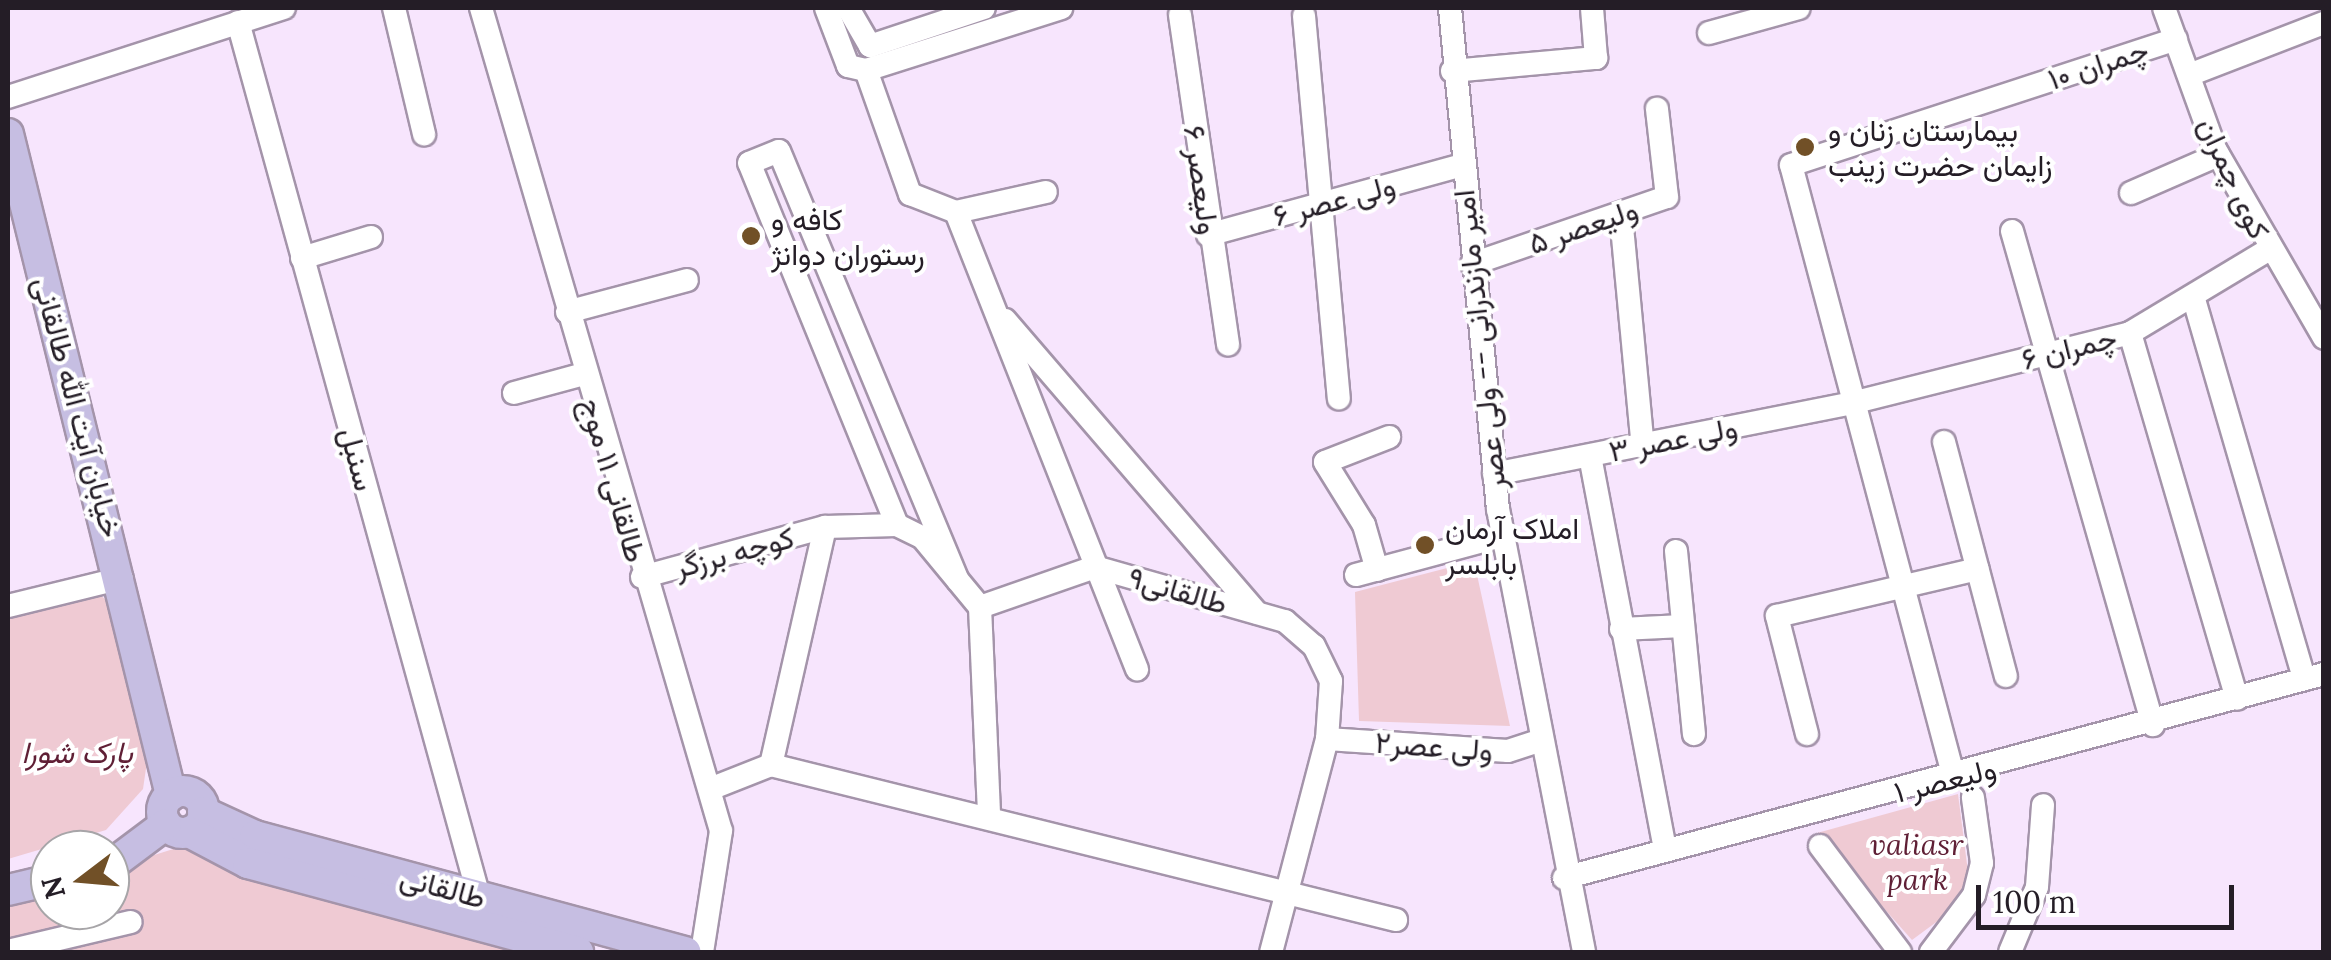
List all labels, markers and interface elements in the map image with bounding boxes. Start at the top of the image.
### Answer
street label: چمران ۱۰ [2043,31,2153,97]
place label: بیمارستان زنان و زایمان حضرت زینب [1828,112,2053,182]
street label: کوی چمران [2190,112,2278,244]
street label: ولیعصر ۶ [1177,123,1227,237]
marker: بیمارستان زنان و زایمان حضرت زینب [1792,134,1818,160]
street label: ولی عصر ۶ [1269,166,1399,234]
street label: امیر مازندرانی -- ولی عصر [1445,188,1513,492]
street label: ولیعصر ۵ [1524,191,1642,261]
place label: کافه و رستوران دوانژ [771,201,925,272]
marker: کافه و رستوران دوانژ [740,225,762,247]
street label: خیابان آیت الله طالقانی [26,273,130,541]
street label: چمران ۶ [2018,319,2120,377]
street label: طالقانی ۱۱ موج [573,394,655,566]
street label: ولی عصر ۳ [1606,409,1740,469]
street label: سنبل [332,423,384,495]
place label: املاک آرمان بابلسر [1445,510,1579,580]
street label: کوچه برزگر [670,519,798,585]
marker: املاک آرمان بابلسر [1414,534,1436,556]
street label: طالقانی۹ [1124,559,1232,621]
street label: ولی عصر۲ [1374,724,1494,768]
park label: پارک شورا [21,734,133,770]
street label: ولیعصر ۱ [1890,750,2000,810]
park label: valiasr park [1870,826,1964,896]
north arrow [30,830,130,930]
street label: طالقانی [396,858,490,916]
scale bar [1981,865,2238,927]
text: N [33,872,73,903]
text: 100 m [1993,883,2076,921]

